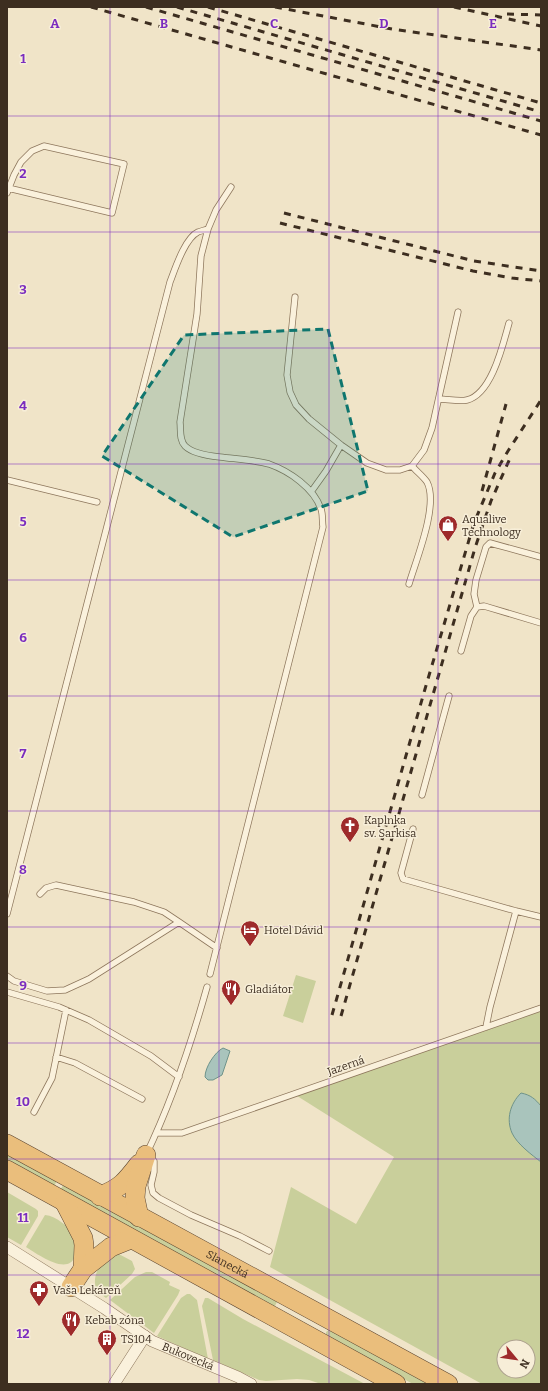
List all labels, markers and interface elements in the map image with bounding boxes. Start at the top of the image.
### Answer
text: A [50,16,60,31]
text: B [160,16,168,31]
text: C [270,16,278,31]
text: D [379,16,389,31]
text: E [489,16,497,31]
text: 1 [20,51,26,66]
text: 2 [19,166,27,181]
text: 3 [19,282,27,297]
text: 4 [19,398,27,413]
place label: Aqualive Technology [462,513,521,539]
text: 5 [19,514,27,529]
shop icon: Aqualive Technology [437,514,459,542]
text: 6 [19,630,27,645]
text: 7 [20,746,27,761]
place label: Kaplnka sv. Sarkisa [364,814,416,840]
church icon: Kaplnka sv. Sarkisa [339,815,361,843]
text: 8 [19,862,27,877]
hotel icon: Hotel Dávid [239,919,261,947]
place label: Hotel Dávid [264,924,324,937]
text: 9 [19,978,27,993]
restaurant icon: Gladiátor [220,978,242,1006]
place label: Gladiátor [245,983,293,996]
street label: Jazerná [325,1054,366,1079]
text: 10 [16,1094,30,1109]
text: 11 [17,1210,29,1225]
street label: Slanecká [204,1247,251,1281]
pharmacy icon: Vaša Lekáreň [28,1279,50,1307]
place label: Vaša Lekáreň [53,1284,121,1297]
restaurant icon: Kebab zóna [60,1309,82,1337]
place label: Kebab zóna [85,1314,144,1327]
text: 12 [17,1326,29,1341]
building icon: TS104 [96,1328,118,1356]
place label: TS104 [121,1333,152,1346]
north arrow [496,1339,536,1379]
street label: Bukovecká [160,1340,216,1373]
text: N [516,1357,532,1371]

